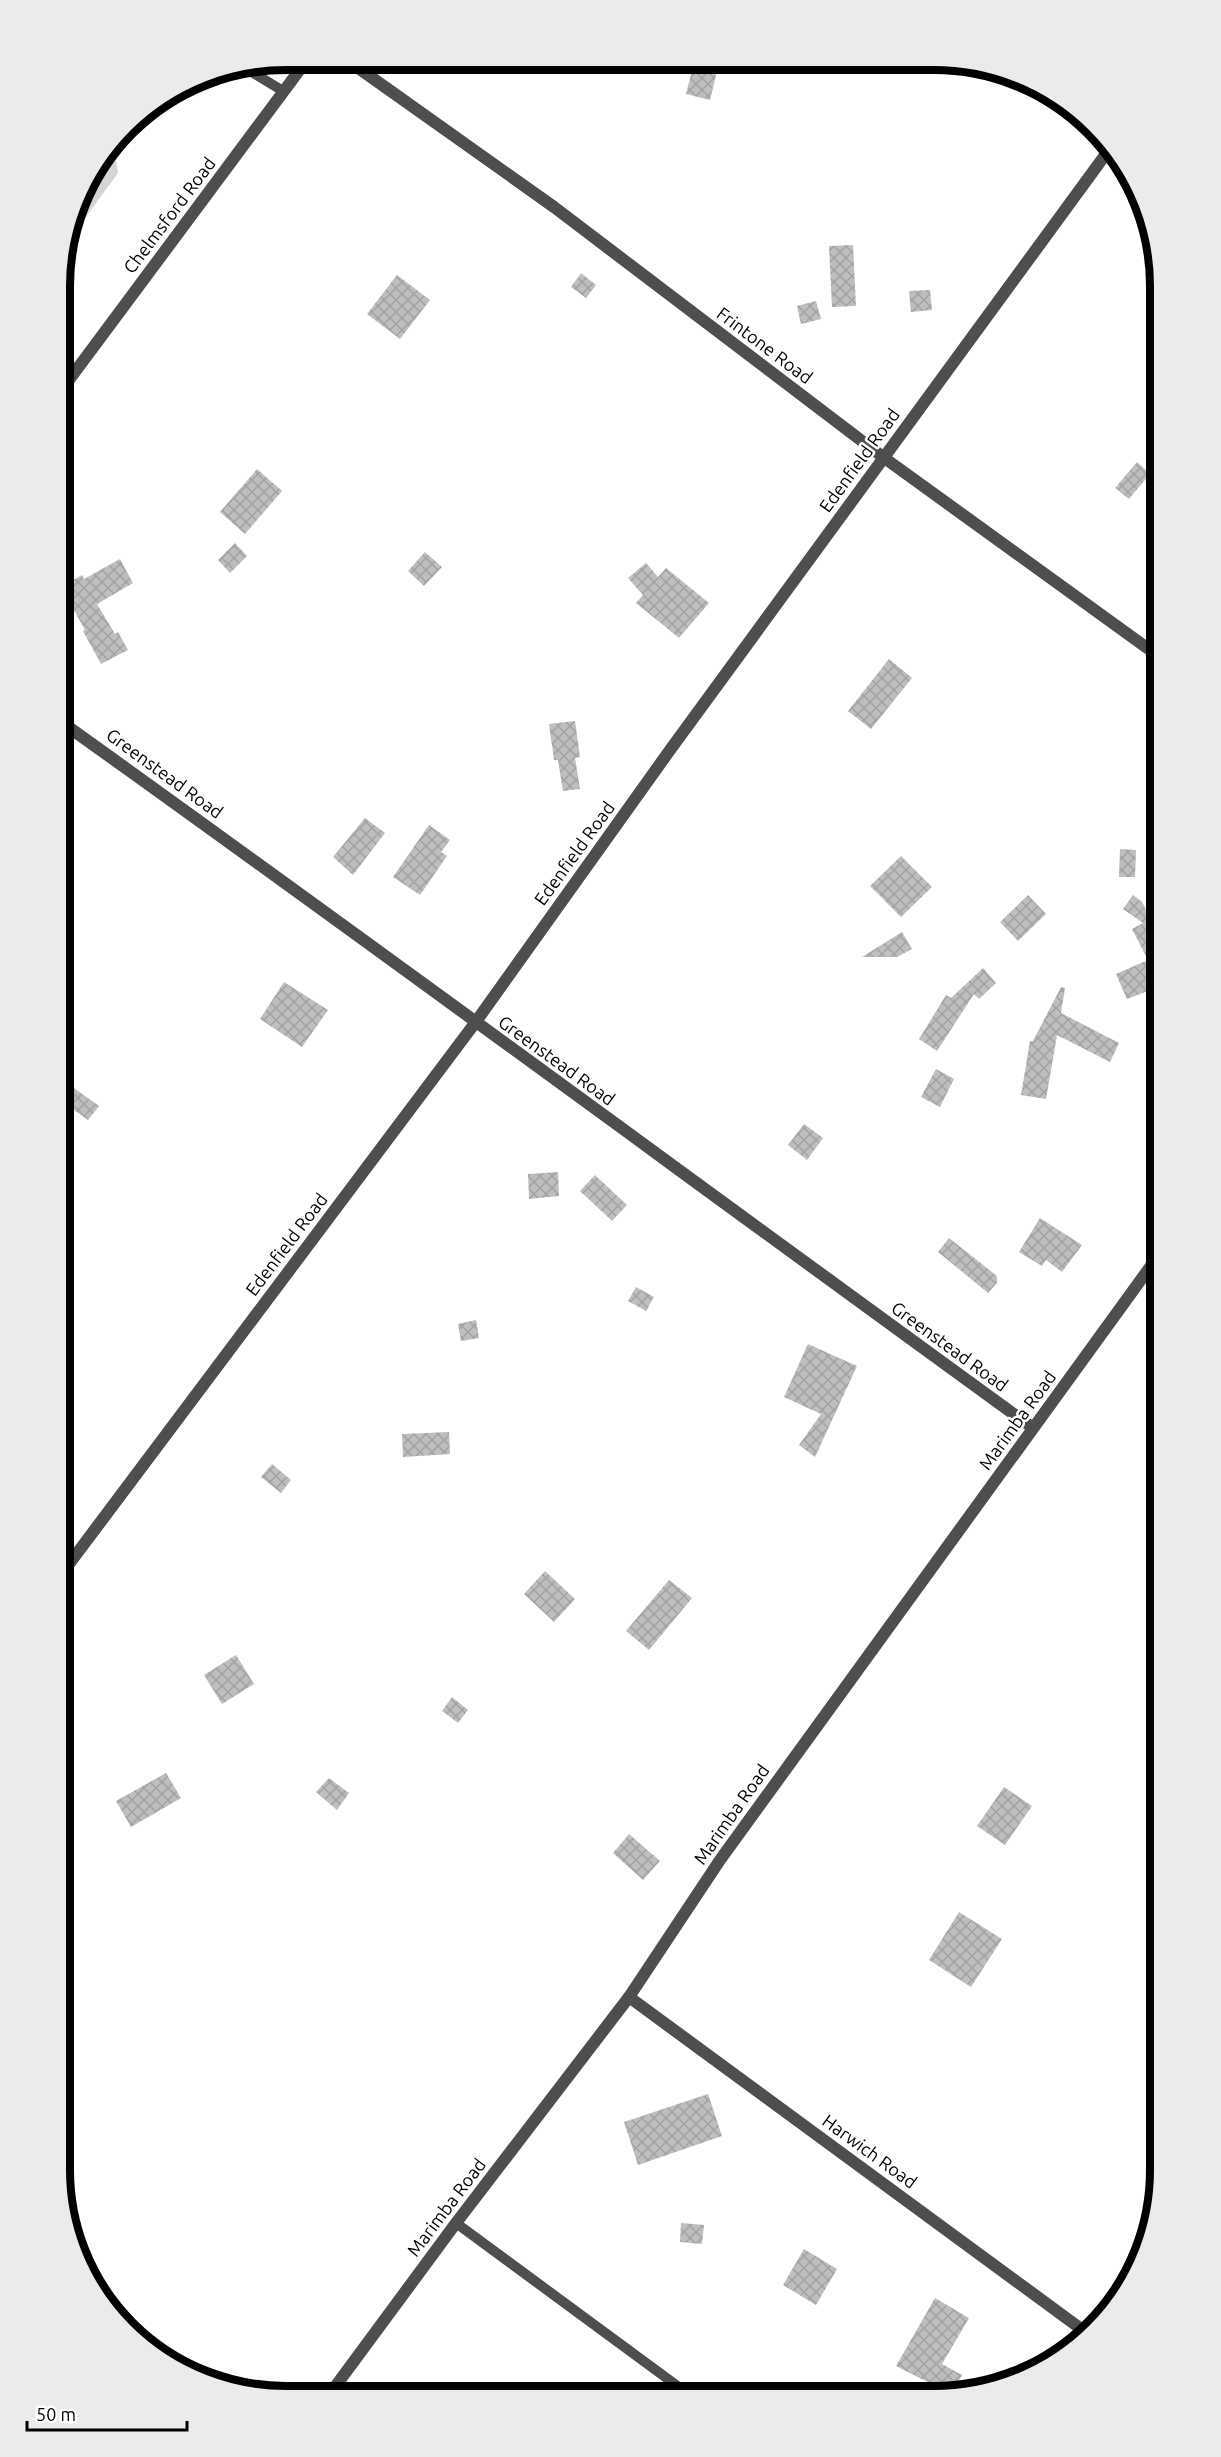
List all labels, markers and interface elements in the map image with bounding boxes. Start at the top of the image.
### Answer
street label: Chelmsford Road [119,153,219,277]
street label: Frintone Road [713,303,817,387]
street label: Edenfield Road [815,404,903,516]
street label: Greenstead Road [103,724,227,822]
street label: Edenfield Road [530,797,618,909]
street label: Greenstead Road [495,1011,619,1109]
street label: Edenfield Road [241,1189,331,1299]
street label: Greenstead Road [888,1297,1012,1395]
street label: Marimba Road [975,1367,1059,1473]
street label: Marimba Road [689,1760,773,1868]
street label: Harwich Road [819,2110,921,2192]
street label: Marimba Road [403,2154,489,2260]
scale bar [27,2394,188,2432]
text: 50 m [36,2404,76,2424]

